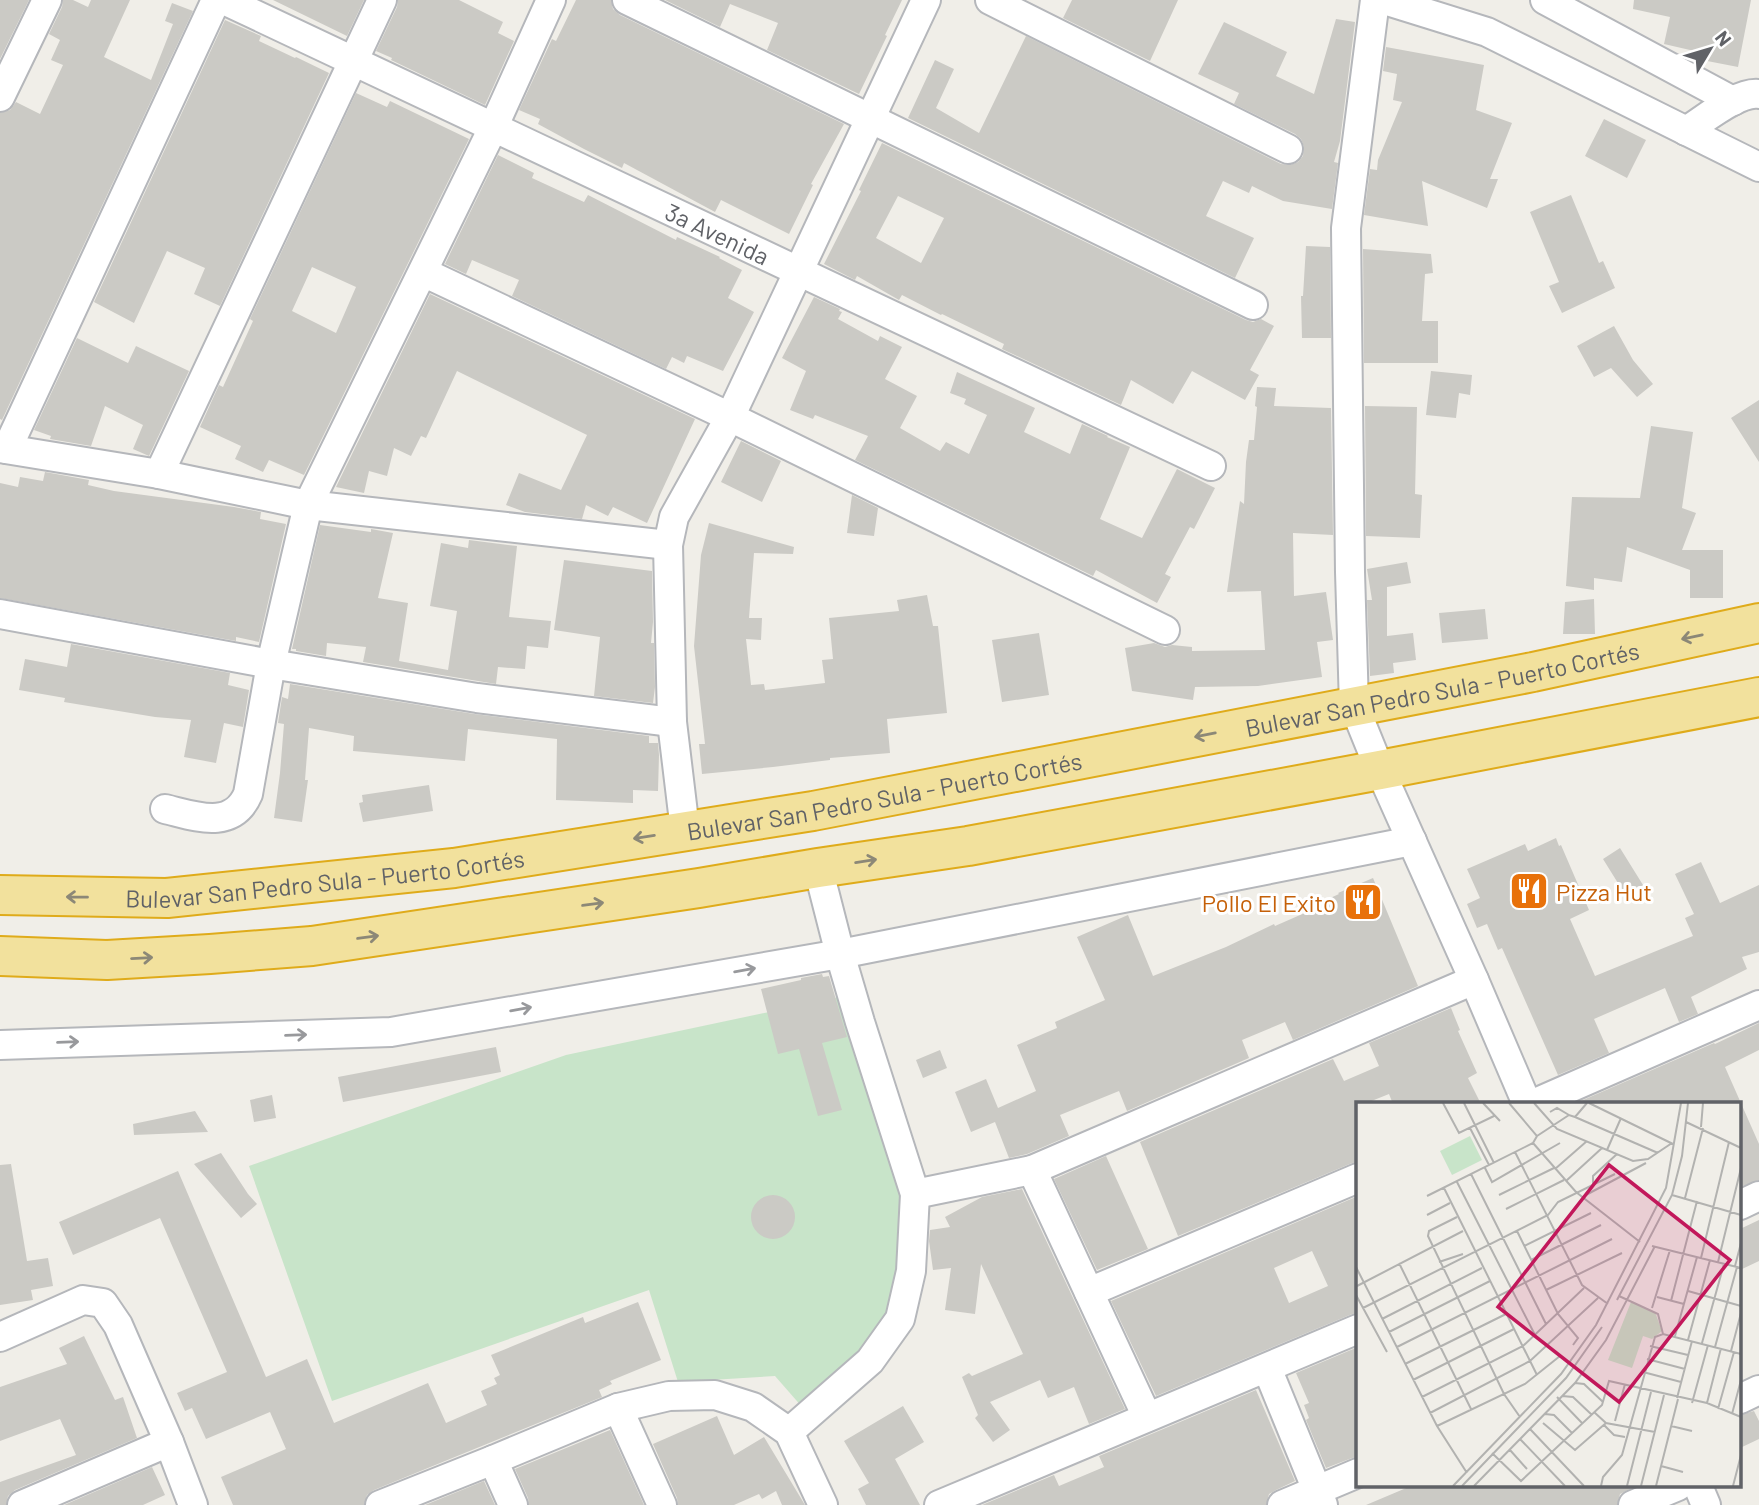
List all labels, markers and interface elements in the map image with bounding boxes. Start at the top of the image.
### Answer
north arrow [1675,14,1745,84]
text: N [1711,26,1737,50]
street label: 3a Avenida [661,196,774,270]
one-way arrow [1681,631,1704,644]
street label: Bulevar San Pedro Sula - Puerto Cortés [1243,635,1642,742]
one-way arrow [1194,728,1217,742]
street label: Bulevar San Pedro Sula - Puerto Cortés [685,745,1084,845]
one-way arrow [633,831,656,844]
street label: Bulevar San Pedro Sula - Puerto Cortés [125,843,526,913]
one-way arrow [854,854,877,867]
restaurant icon: Pizza Hut [1508,870,1550,912]
place label: Pizza Hut [1556,877,1652,906]
restaurant icon: Pollo El Exito [1342,881,1384,923]
place label: Pollo El Exito [1202,888,1336,917]
one-way arrow [66,890,89,903]
one-way arrow [581,897,604,910]
one-way arrow [356,931,379,944]
one-way arrow [130,952,153,965]
one-way arrow [733,963,756,976]
one-way arrow [509,1002,532,1015]
one-way arrow [284,1028,307,1041]
one-way arrow [56,1036,79,1049]
inset map [1356,1102,1742,1488]

